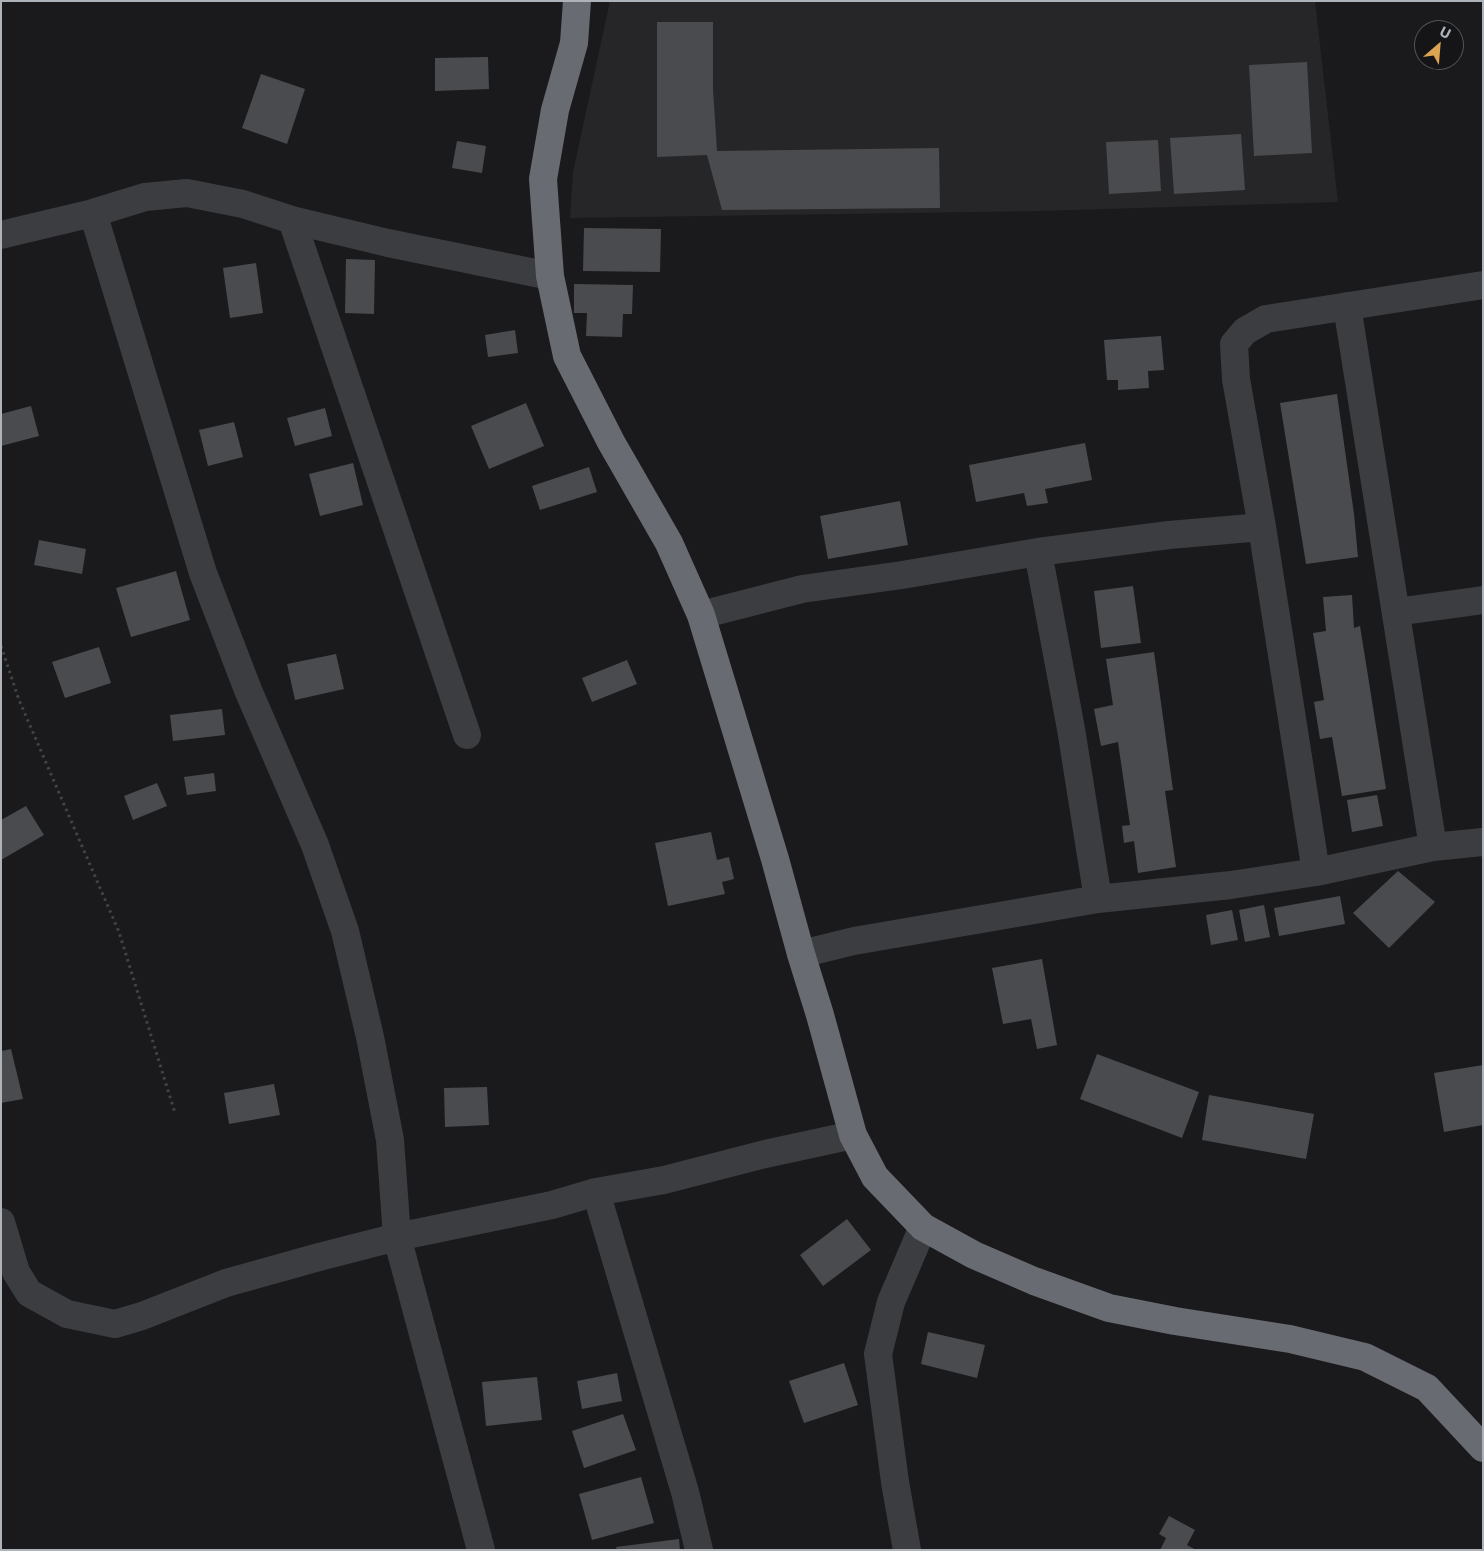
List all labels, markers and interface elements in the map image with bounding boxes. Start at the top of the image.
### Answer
north arrow [1414,20,1464,70]
text: U [1437,22,1454,42]

